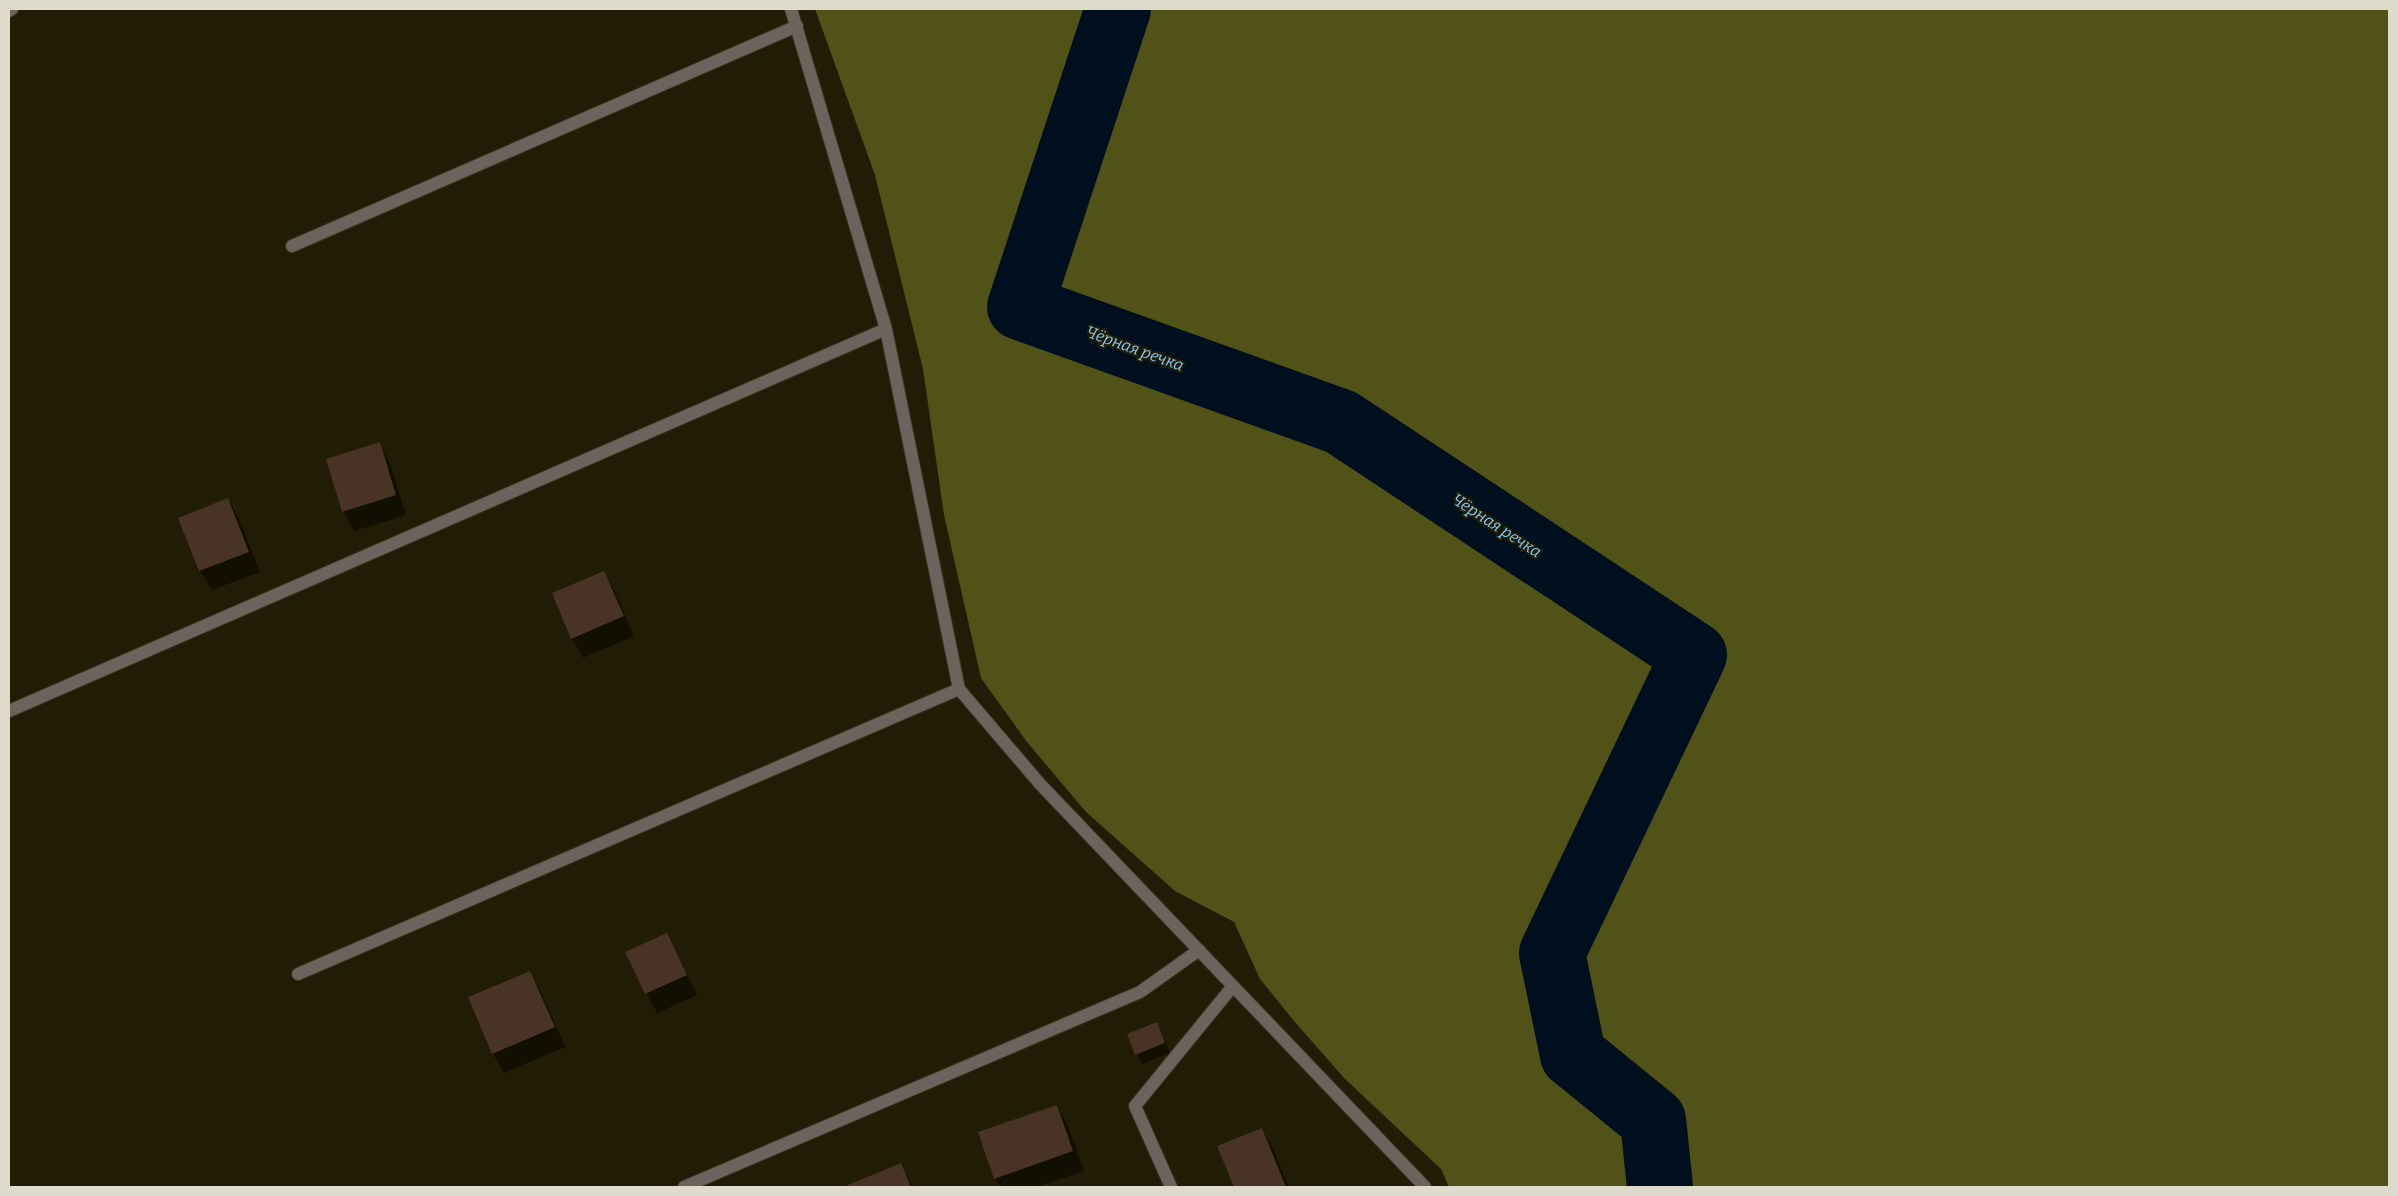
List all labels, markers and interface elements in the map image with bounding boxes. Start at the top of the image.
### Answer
water label: Чёрная речка [1083,322,1186,375]
water label: Чёрная речка [1449,490,1545,561]

